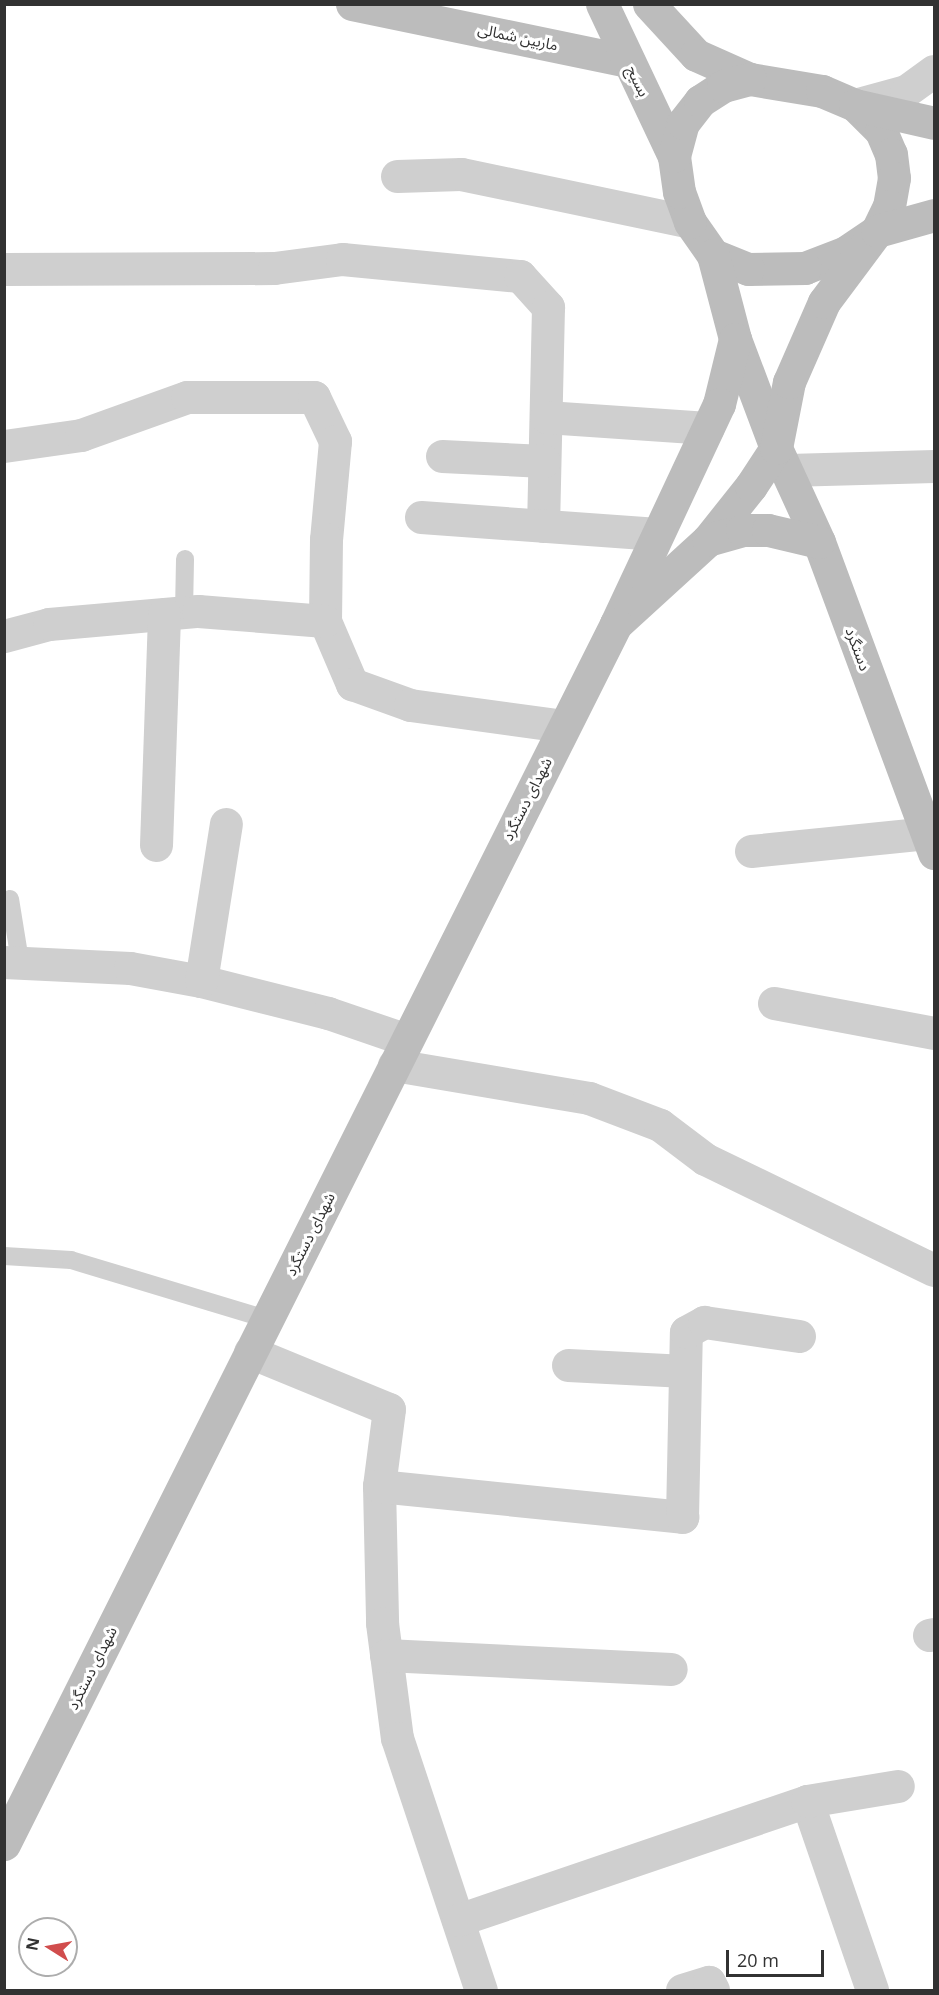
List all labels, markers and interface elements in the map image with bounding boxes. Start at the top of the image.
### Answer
street label: ماربین شمالی [476,20,560,54]
street label: بسیج [623,63,653,99]
street label: دستگرد [842,625,874,673]
street label: شهدای دستگرد [498,754,556,844]
street label: شهدای دستگرد [281,1189,339,1279]
street label: شهدای دستگرد [63,1623,121,1713]
north arrow [18,1917,78,1977]
text: N [20,1935,44,1952]
scale bar [729,1938,826,1976]
text: 20 m [737,1948,779,1972]

